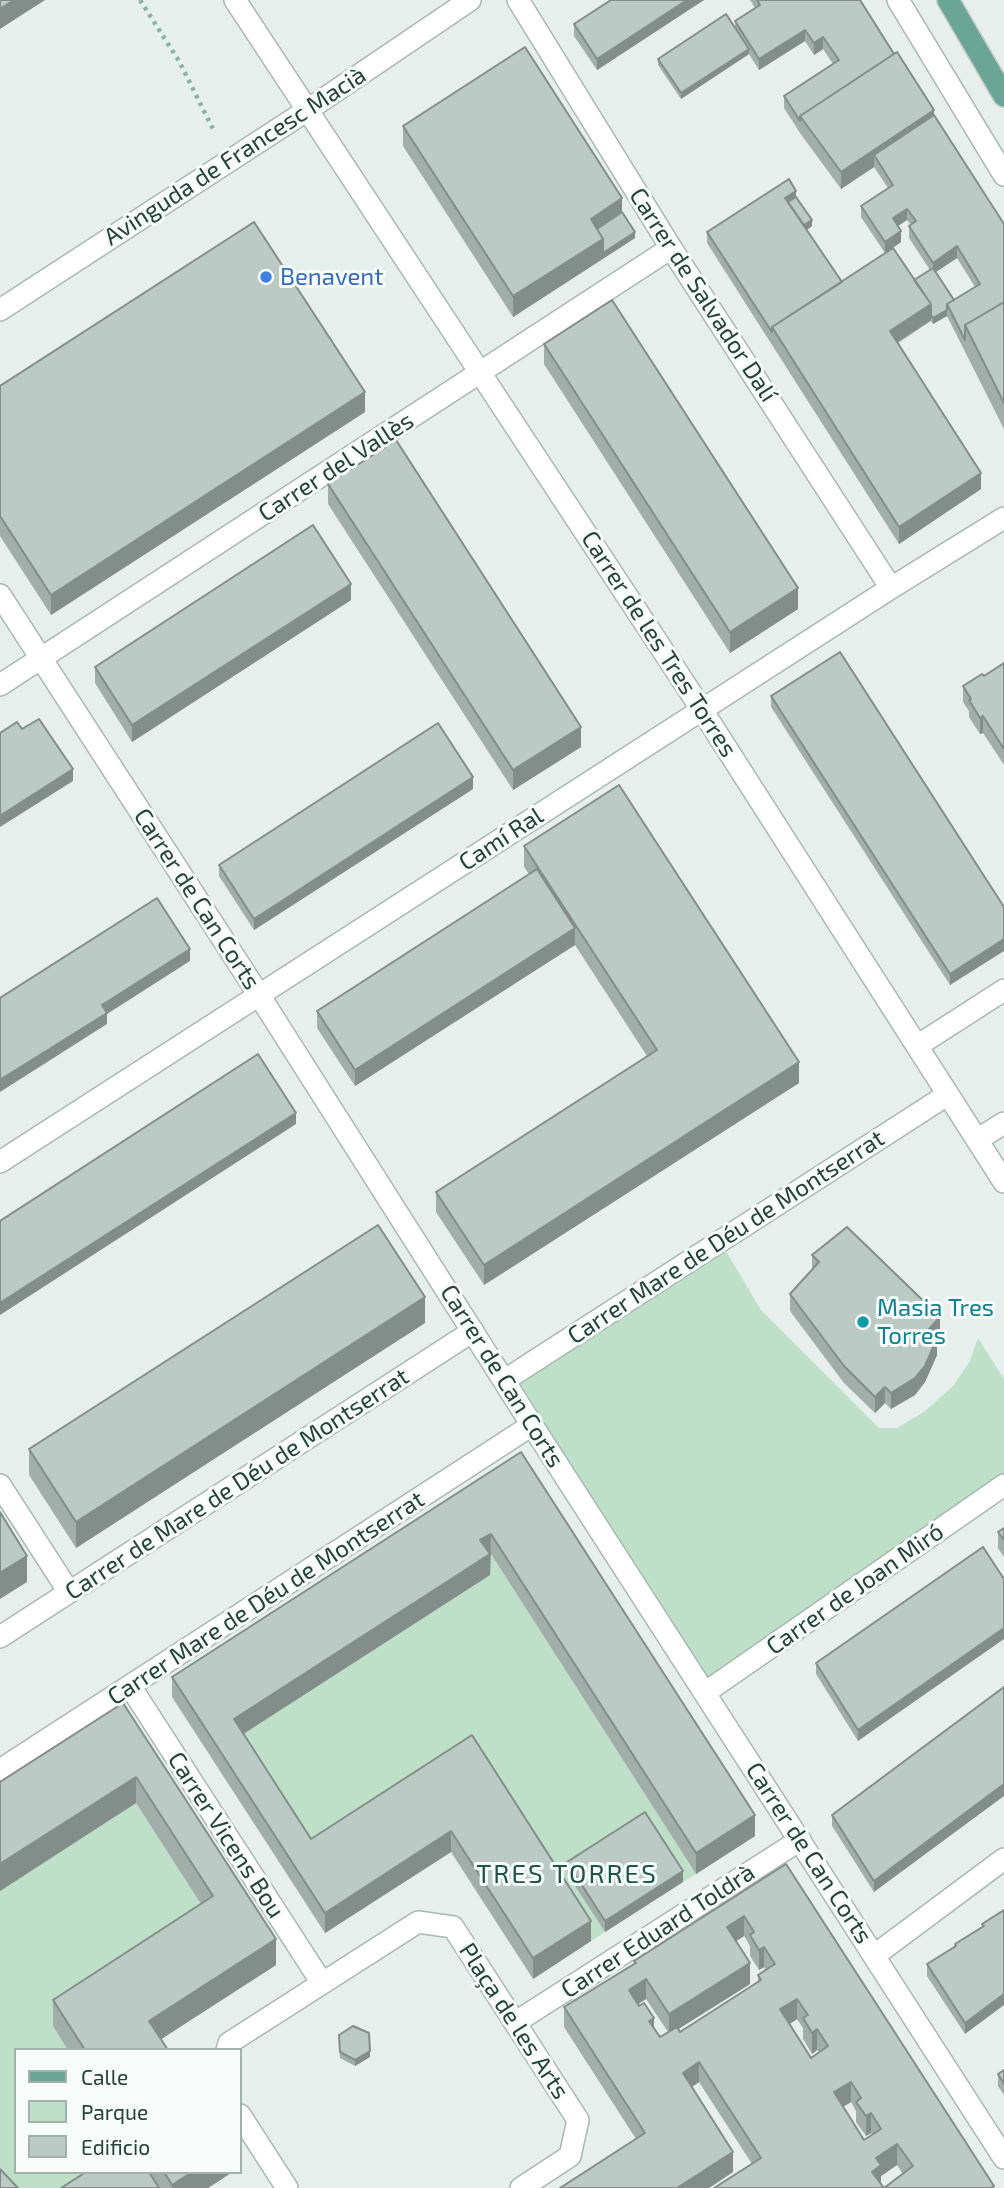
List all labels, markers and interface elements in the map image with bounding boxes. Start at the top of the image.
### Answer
street label: Avinguda de Francesc Macià [99,60,371,252]
street label: Carrer de Salvador Dalí [623,183,783,407]
place label: Benavent [280,263,383,291]
marker: Benavent [258,269,274,285]
street label: Carrer del Vallès [253,406,419,528]
street label: Carrer de les Tres Torres [575,526,743,762]
street label: Camí Ral [454,801,548,877]
street label: Carrer de Can Corts [128,803,266,995]
street label: Carrer Mare de Déu de Montserrat [562,1124,890,1350]
street label: Carrer de Can Corts [434,1279,570,1473]
place label: Masia Tres Torres [877,1294,994,1350]
marker: Masia Tres Torres [855,1314,871,1330]
street label: Carrer de Mare de Déu de Montserrat [60,1362,414,1606]
street label: Carrer Mare de Déu de Montserrat [102,1485,430,1711]
street label: Carrer de Joan Miró [761,1517,949,1661]
street label: Carrer Vicens Bou [162,1747,290,1923]
street label: Carrer de Can Corts [740,1757,878,1949]
district label: TRES TORRES [478,1858,656,1890]
street label: Carrer Eduard Toldrà [556,1858,760,2004]
street label: Plaça de les Arts [453,1938,575,2104]
legend [14,2048,242,2174]
text: Calle [81,2064,128,2089]
text: Parque [81,2099,148,2124]
text: Edificio [81,2134,150,2159]

